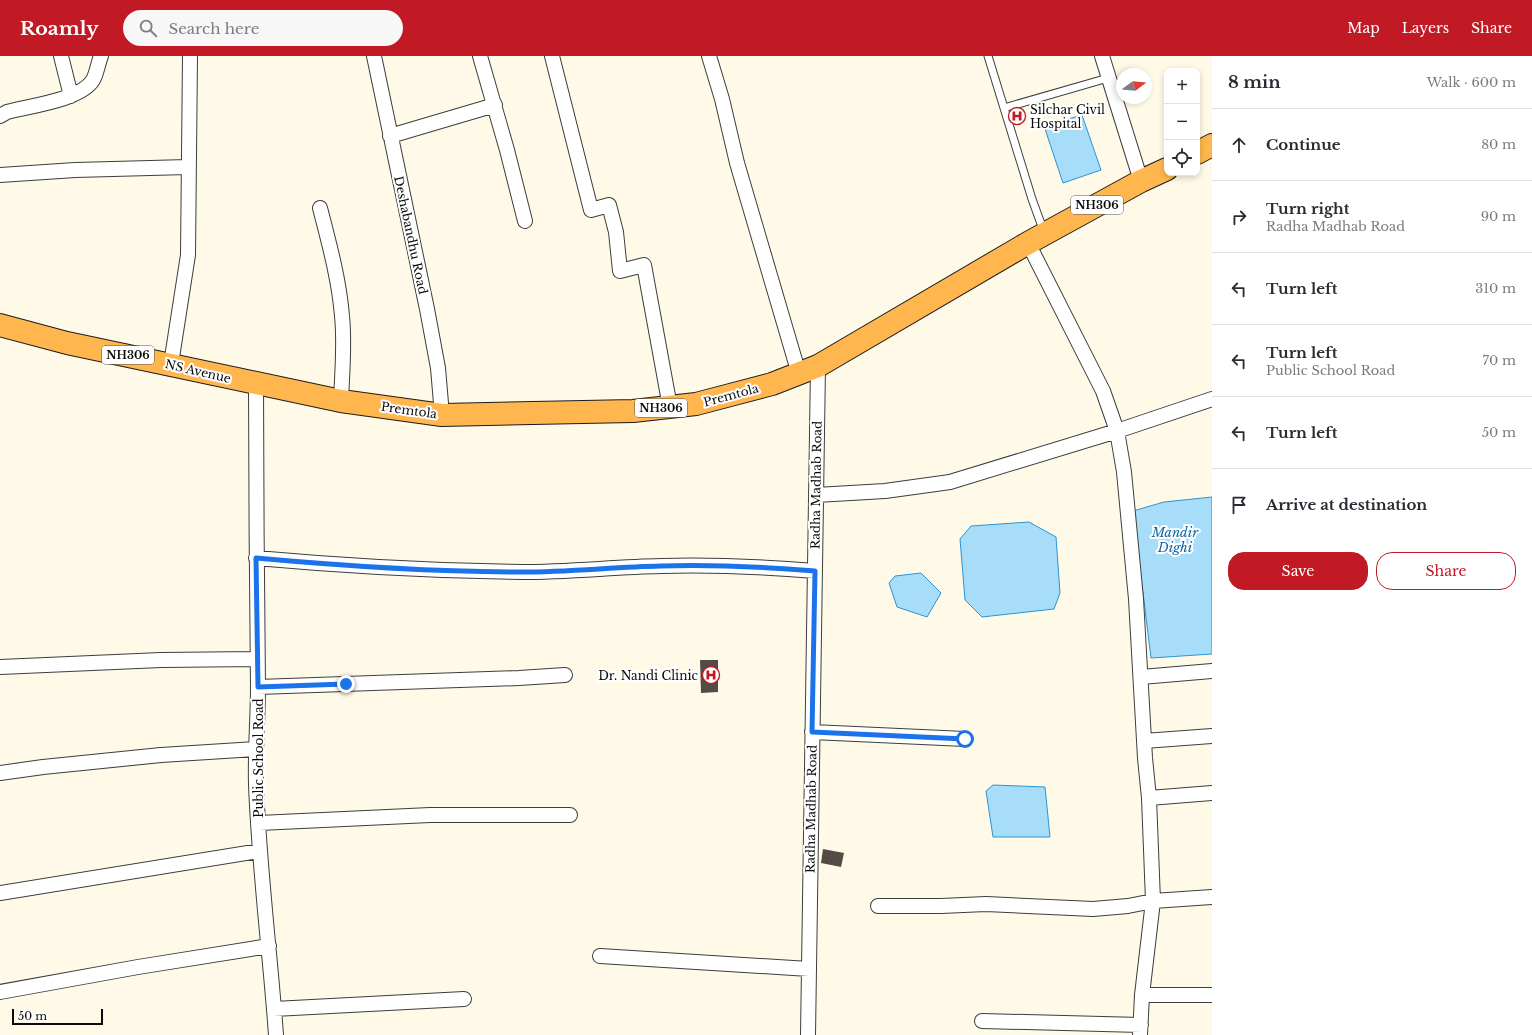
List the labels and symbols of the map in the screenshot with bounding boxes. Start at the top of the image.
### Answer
north arrow [1116,68,1152,104]
place label: Silchar Civil Hospital [1030,102,1105,131]
hospital icon: Silchar Civil Hospital [1007,106,1027,126]
street label: Deshabandhu Road [391,175,431,295]
road number: NH306 [1071,196,1123,214]
road number: NH306 [102,346,154,364]
street label: NS Avenue [164,356,233,386]
street label: Premtola [702,380,761,410]
street label: Premtola [380,399,438,421]
road number: NH306 [635,399,687,417]
street label: Radha Madhab Road [807,421,825,549]
water label: Mandir Dighi [1151,524,1199,556]
hospital icon: Dr. Nandi Clinic [701,665,721,685]
place label: Dr. Nandi Clinic [598,668,699,683]
route end [337,675,355,693]
street label: Public School Road [251,698,266,818]
route start [956,730,974,748]
street label: Radha Madhab Road [802,745,820,873]
scale bar [12,1007,103,1026]

